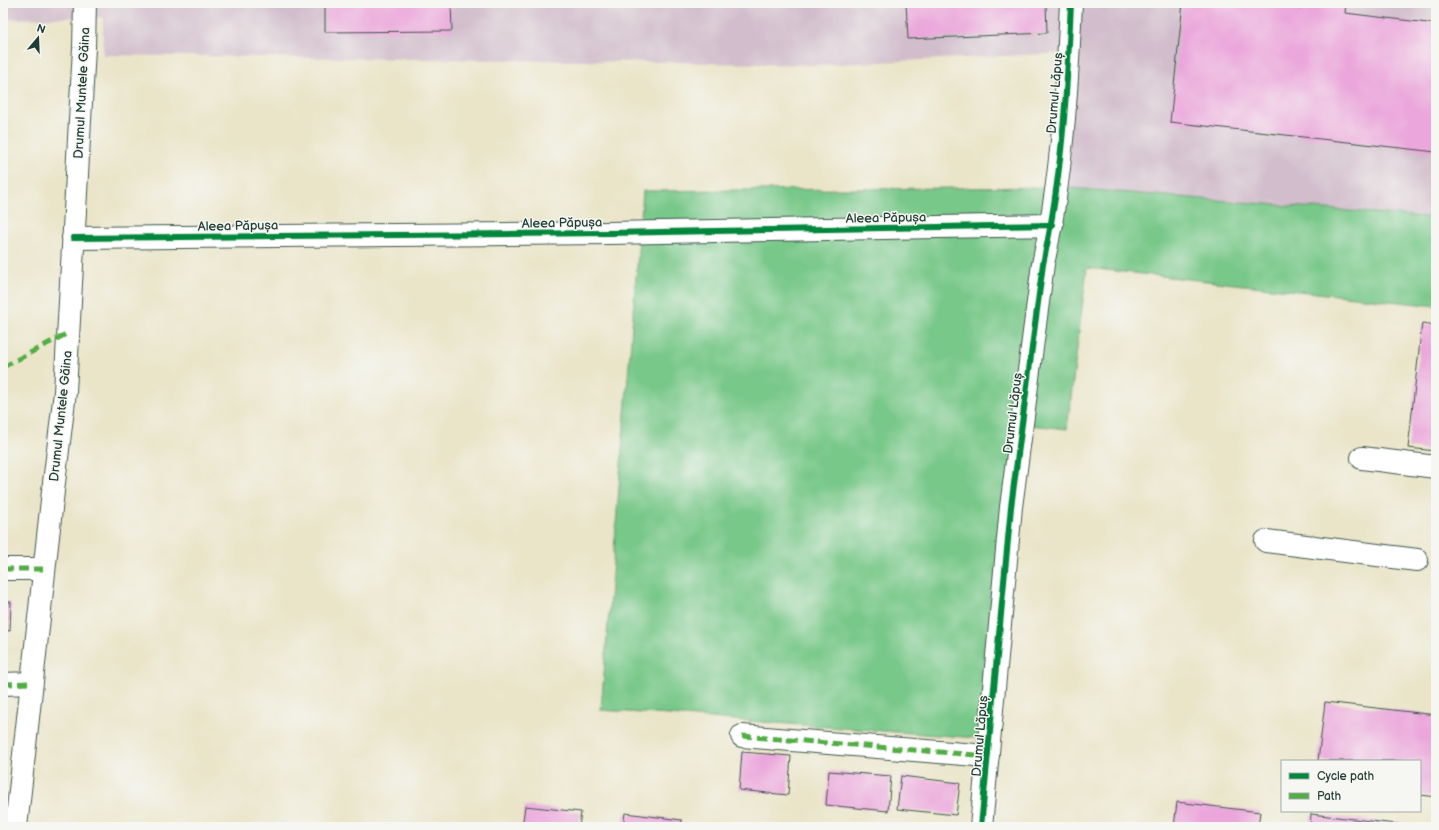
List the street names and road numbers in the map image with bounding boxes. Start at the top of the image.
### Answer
street label: Drumul Muntele Găina [71,27,93,159]
street label: Drumul Lăpuș [1043,51,1067,134]
street label: Aleea Păpușa [846,209,926,227]
street label: Aleea Păpușa [522,214,602,232]
street label: Aleea Păpușa [198,217,278,235]
street label: Drumul Muntele Găina [46,350,76,482]
street label: Drumul Lăpuș [1000,371,1026,454]
street label: Drumul Lăpuș [968,694,992,777]

